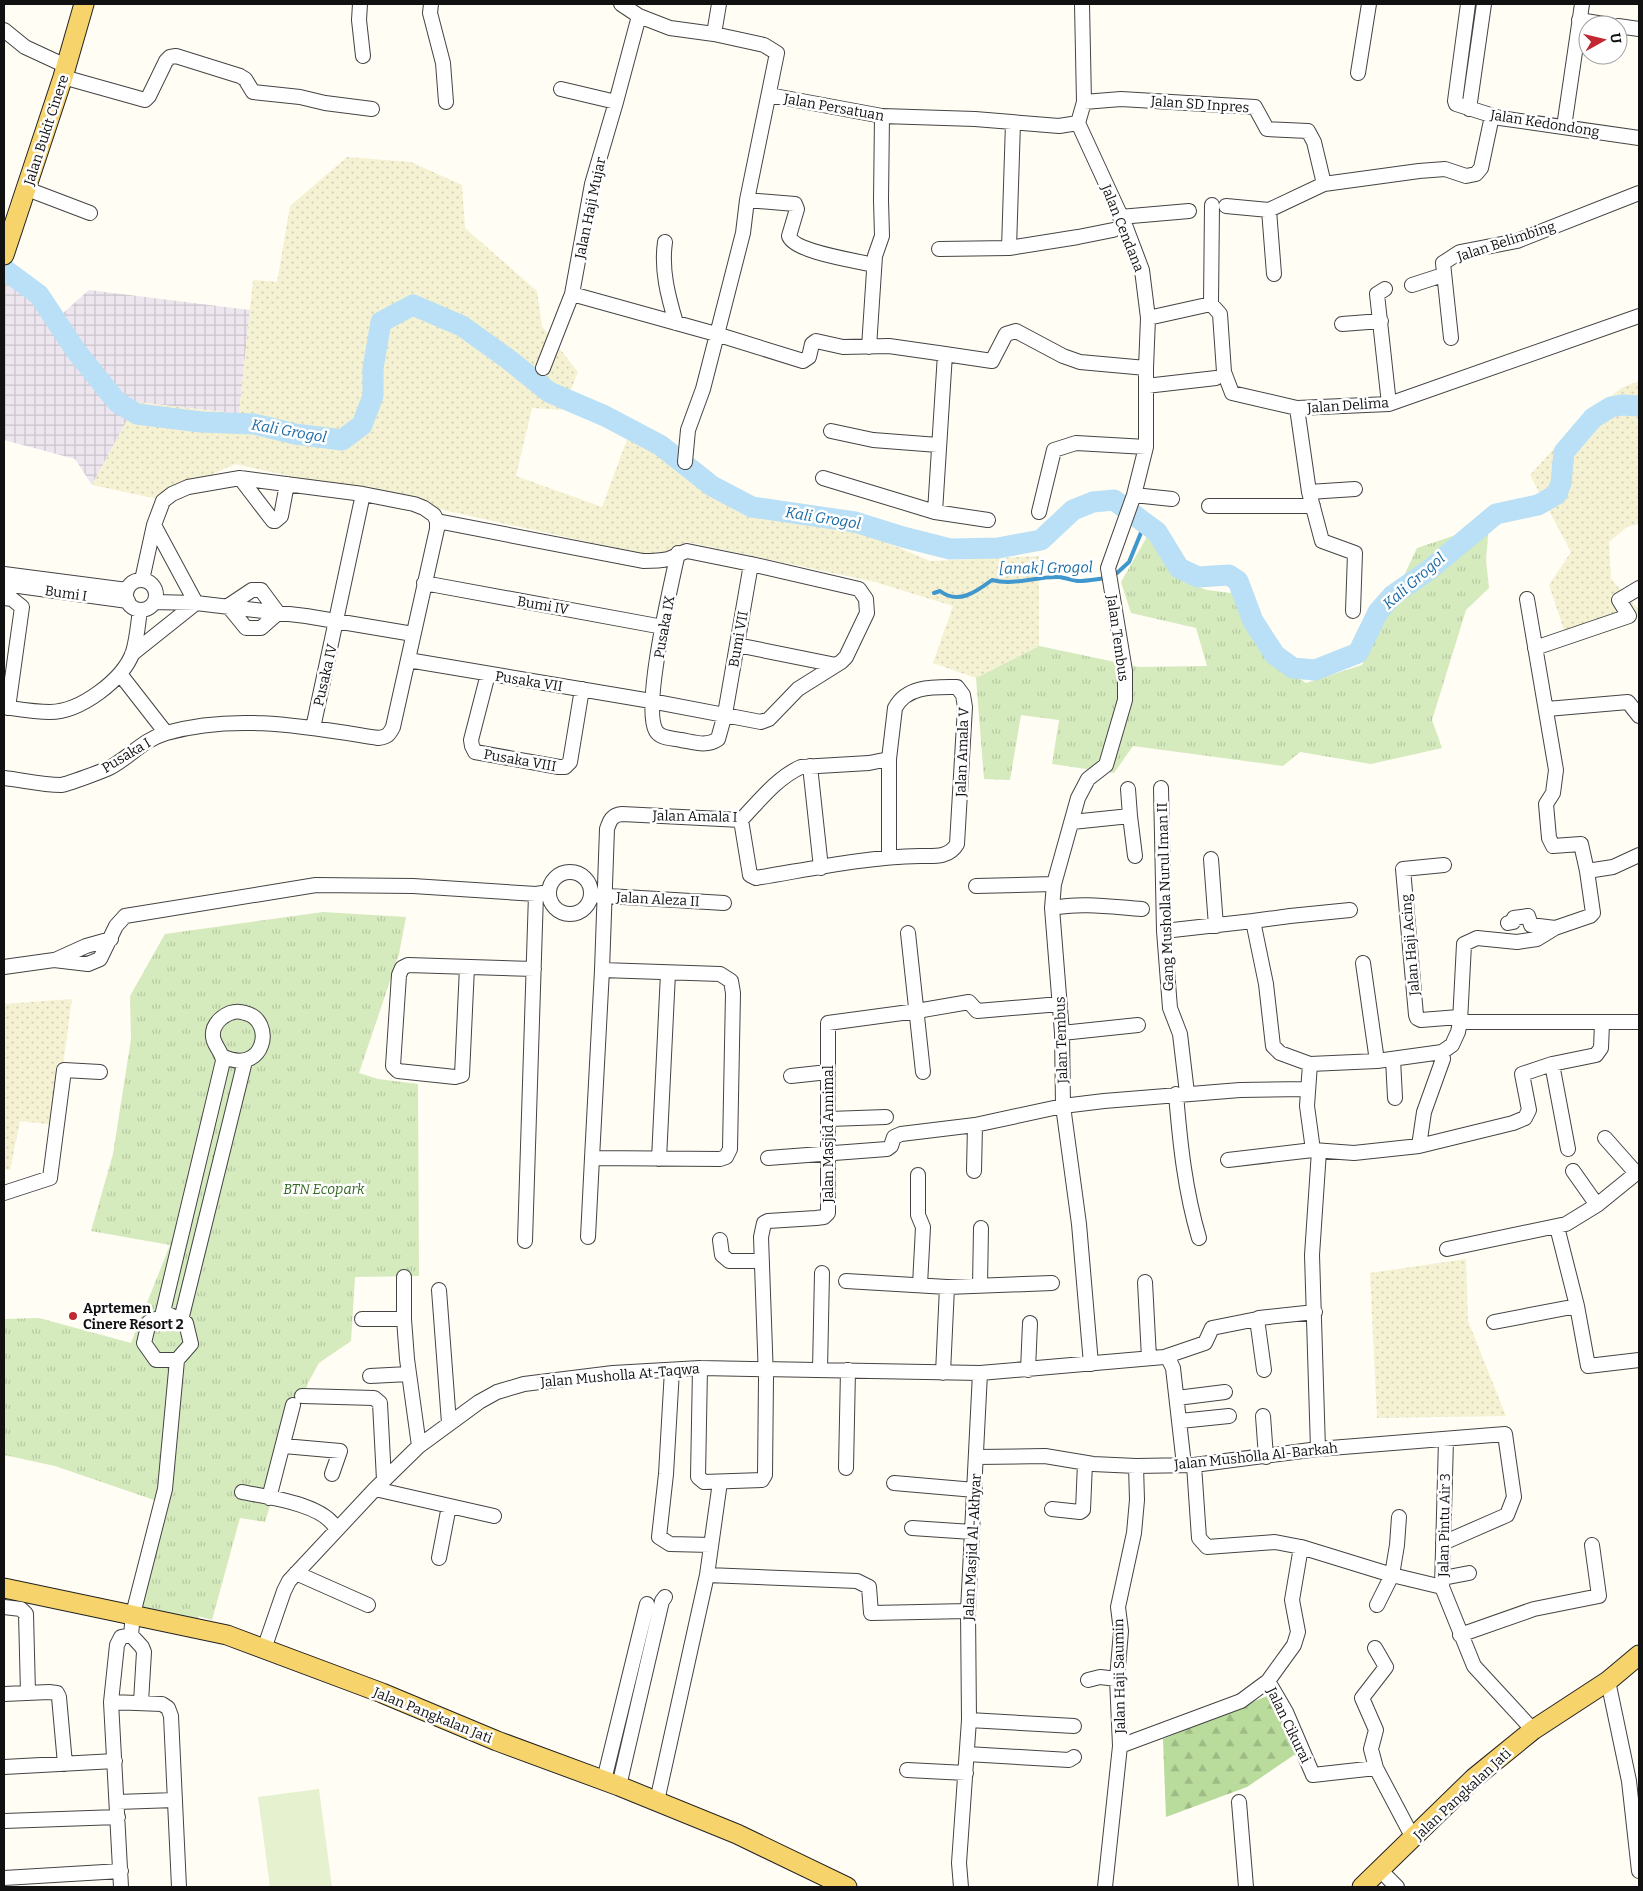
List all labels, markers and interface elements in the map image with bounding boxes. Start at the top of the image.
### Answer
north arrow [1578,15,1628,65]
text: U [1606,32,1625,45]
street label: Jalan Bukit Cinere [20,73,72,189]
street label: Jalan Persatuan [781,90,886,125]
street label: Jalan SD Inpres [1149,93,1250,116]
street label: Jalan Kedondong [1488,106,1601,141]
street label: Jalan Haji Mujar [571,156,610,261]
street label: Jalan Cendana [1097,181,1148,275]
street label: Jalan Belimbing [1454,218,1558,266]
street label: Jalan Delima [1306,394,1390,417]
water label: Kali Grogol [250,416,328,446]
water label: Kali Grogol [784,503,862,533]
water label: Kali Grogol [1379,549,1449,613]
water label: [anak] Grogol [999,558,1093,578]
street label: Bumi I [44,582,88,605]
street label: Bumi IV [516,593,570,618]
street label: Jalan Tembus [1103,593,1132,682]
street label: Pusaka IX [651,594,678,660]
street label: Bumi VII [725,609,752,669]
street label: Pusaka IV [310,642,341,708]
street label: Pusaka VII [494,668,564,695]
street label: Jalan Amala V [952,707,973,798]
street label: Pusaka I [99,734,154,777]
street label: Pusaka VIII [482,746,558,775]
street label: Gang Musholla Nurul Iman II [1154,802,1177,992]
street label: Jalan Amala I [651,807,738,826]
street label: Jalan Aleza II [615,889,700,910]
street label: Jalan Haji Acing [1398,893,1423,997]
street label: Jalan Tembus [1051,996,1072,1085]
street label: Jalan Masjid Annimal [820,1065,837,1204]
park label: BTN Ecopark [283,1181,365,1198]
place label: Aprtemen Cinere Resort 2 [83,1300,184,1333]
marker: Aprtemen Cinere Resort 2 [67,1310,79,1322]
street label: Jalan Musholla At-Taqwa [539,1360,701,1391]
street label: Jalan Musholla Al-Barkah [1172,1439,1339,1474]
street label: Jalan Masjid Al-Akhyar [960,1473,985,1622]
street label: Jalan Pintu Air 3 [1435,1473,1454,1578]
street label: Jalan Haji Saumin [1110,1618,1129,1735]
street label: Jalan Pangkalan Jati [370,1683,495,1747]
street label: Jalan Cikurai [1263,1684,1314,1766]
street label: Jalan Pangkalan Jati [1409,1745,1515,1845]

